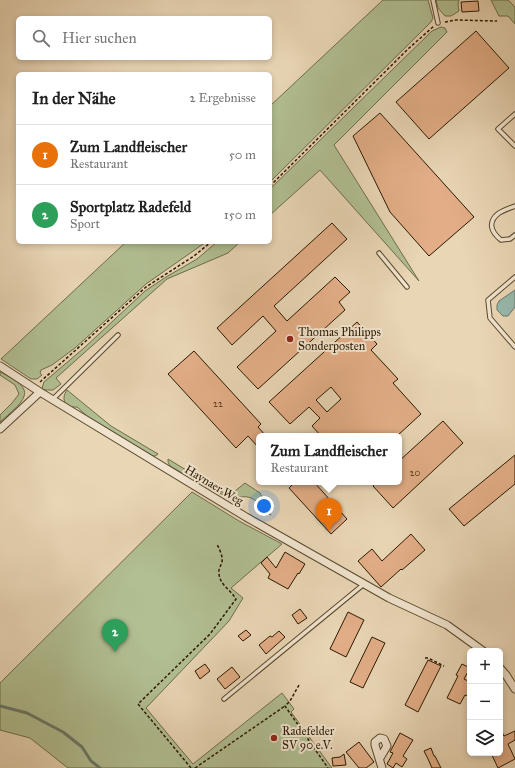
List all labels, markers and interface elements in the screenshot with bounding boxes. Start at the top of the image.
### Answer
search box [16,16,272,60]
icon: search [30,27,52,49]
text: Hier suchen [62,29,137,47]
text: In der Nähe [32,88,116,109]
text: 2 Ergebnisse [189,90,256,106]
text: Zum Landfleischer [70,138,187,156]
text: 1 [42,147,48,163]
text: 50 m [229,147,256,163]
text: Restaurant [70,156,128,172]
text: Sportplatz Radefeld [70,198,191,216]
text: 2 [42,207,48,223]
text: 150 m [224,207,256,223]
text: Sport [70,216,100,232]
place label: Thomas Philipps Sonderposten [298,325,381,353]
marker: Thomas Philipps Sonderposten [285,334,295,344]
house number: 22 [213,398,223,410]
popup [256,433,402,485]
text: Zum Landfleischer [270,442,388,460]
text: Restaurant [270,460,329,476]
street label: Haynaer Weg [182,462,246,509]
house number: 20 [410,467,421,479]
your location [254,496,274,516]
pin: 1 [316,498,342,531]
pin: 2 [102,619,128,652]
map controls [467,648,503,756]
button: + [467,648,503,684]
button: − [467,684,503,720]
button: layers [467,720,503,756]
place label: Radefelder SV 90 e.V. [282,724,335,752]
marker: Radefelder SV 90 e.V. [269,733,279,743]

